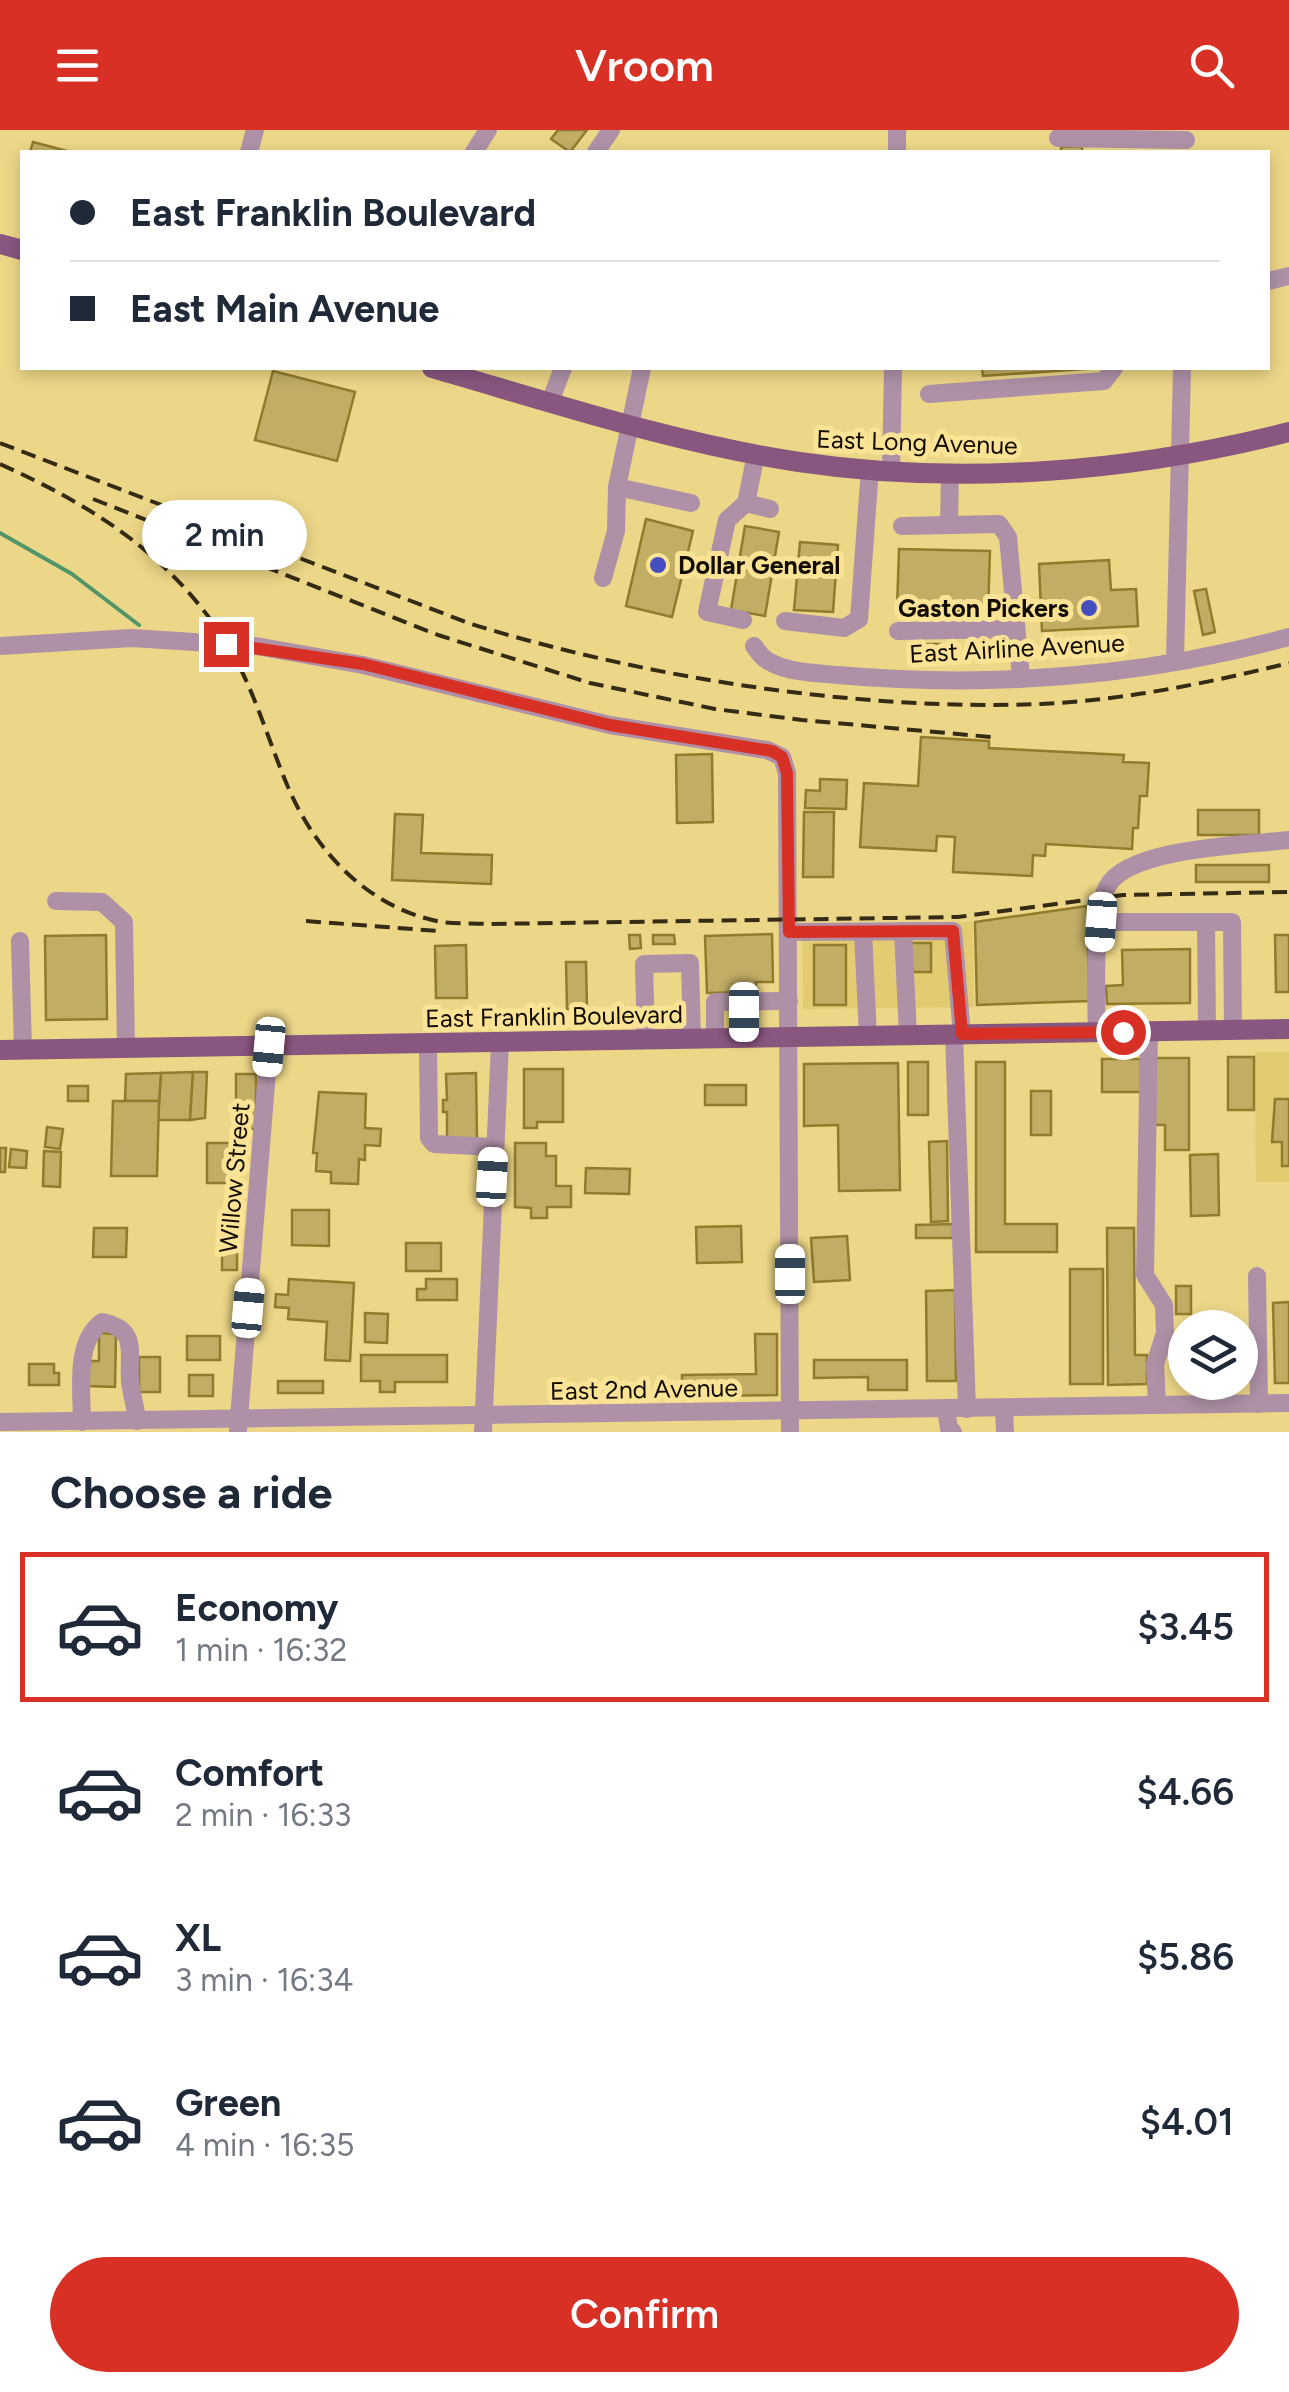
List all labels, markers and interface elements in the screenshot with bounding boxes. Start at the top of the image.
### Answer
icon: menu [50,38,105,93]
text: Vroom [575,38,714,92]
icon: search [1184,38,1239,93]
text: East Franklin Boulevard [130,190,536,236]
text: East Main Avenue [130,286,439,332]
street label: East Long Avenue [816,423,1018,461]
callout: 2 min [144,499,308,569]
text: 2 min [185,516,264,554]
place label: Dollar General [678,550,841,580]
marker: Dollar General [647,554,669,576]
place label: Gaston Pickers [898,593,1069,623]
marker: Gaston Pickers [1078,597,1100,619]
route end [204,622,249,667]
street label: East Airline Avenue [909,627,1125,669]
car [1084,891,1118,953]
car [729,982,759,1042]
street label: East Franklin Boulevard [425,999,683,1033]
route start [1101,1010,1146,1055]
car [251,1016,287,1078]
street label: Willow Street [212,1102,256,1254]
car [475,1146,509,1208]
car [775,1244,805,1304]
car [230,1277,266,1339]
map controls [1168,1310,1258,1400]
button: layers [1168,1310,1258,1400]
street label: East 2nd Avenue [550,1372,738,1406]
text: Choose a ride [50,1465,332,1519]
icon: car [55,1582,145,1672]
text: Economy [175,1585,338,1631]
text: $3.45 [1137,1604,1234,1650]
text: 1 min · 16:32 [175,1631,347,1669]
icon: car [55,1747,145,1837]
text: Comfort [175,1750,324,1796]
text: $4.66 [1136,1769,1234,1815]
text: 2 min · 16:33 [175,1796,351,1834]
icon: car [55,1912,145,2002]
text: XL [175,1915,221,1961]
text: $5.86 [1137,1934,1234,1980]
text: 3 min · 16:34 [175,1961,353,1999]
icon: car [55,2077,145,2167]
text: Green [175,2080,281,2126]
text: $4.01 [1140,2099,1234,2145]
text: 4 min · 16:35 [175,2126,354,2164]
button: Confirm [50,2257,1239,2372]

